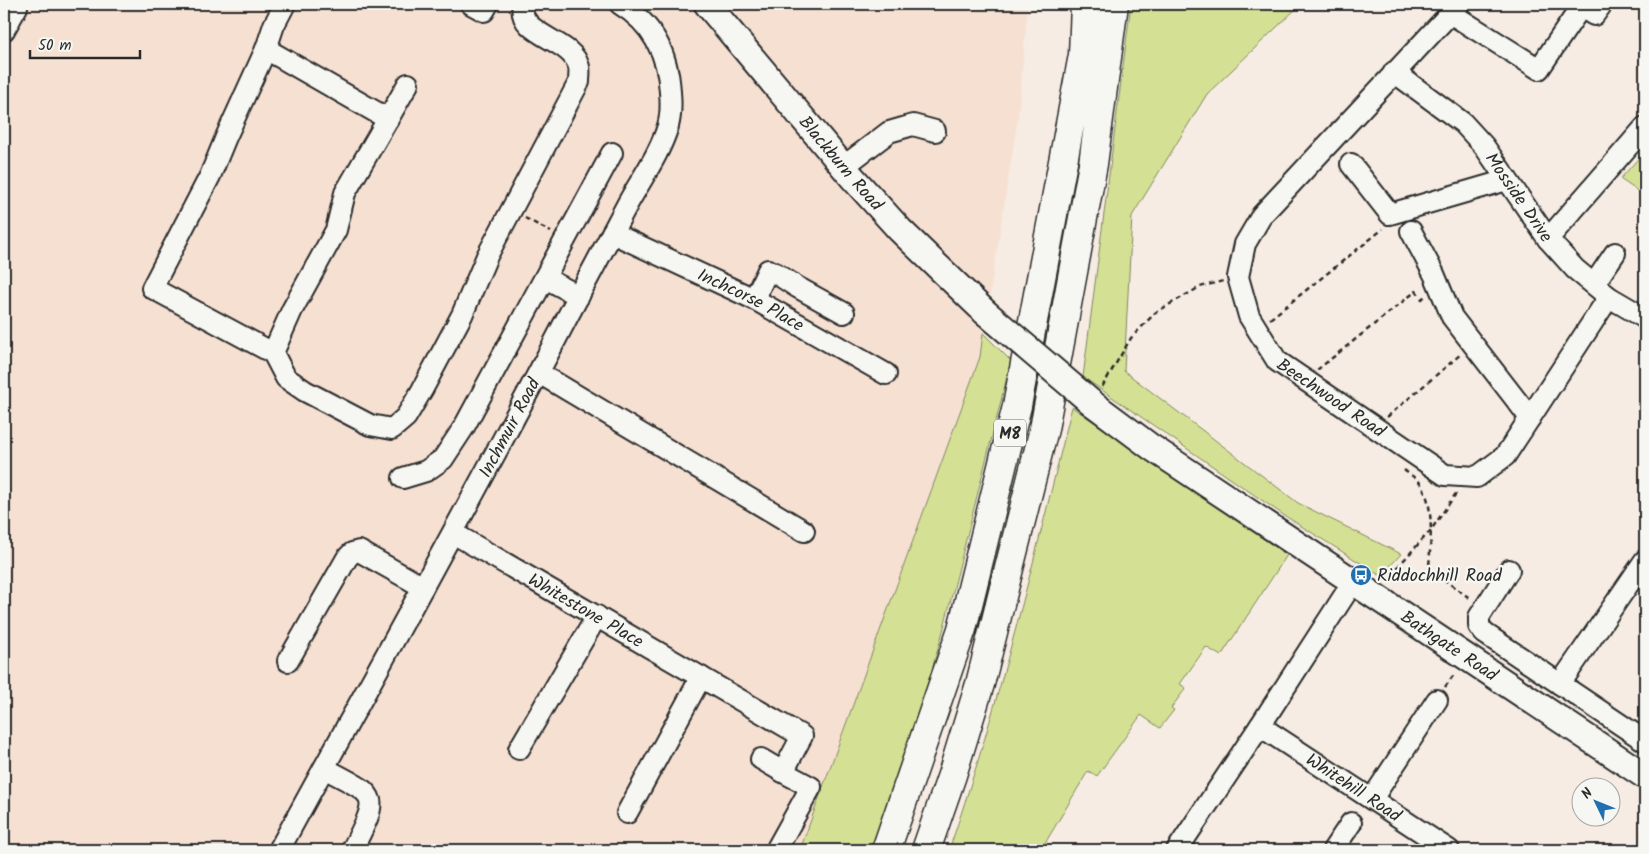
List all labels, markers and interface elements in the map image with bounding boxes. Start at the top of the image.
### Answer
scale bar [30,28,140,60]
text: 50 m [38,34,72,58]
street label: Blackburn Road [790,110,890,219]
street label: Mosside Drive [1477,147,1559,249]
street label: Inchcorse Place [692,262,809,340]
street label: Beechwood Road [1270,352,1391,447]
street label: Inchmuir Road [472,372,550,484]
road number: M8 [994,419,1026,446]
place label: Riddochhill Road [1377,562,1503,591]
bus stop icon: Riddochhill Road [1349,563,1373,587]
street label: Whitestone Place [522,567,649,657]
street label: Bathgate Road [1394,604,1504,691]
street label: Whitehill Road [1299,747,1407,831]
north arrow [1572,776,1622,826]
text: N [1576,783,1598,805]

